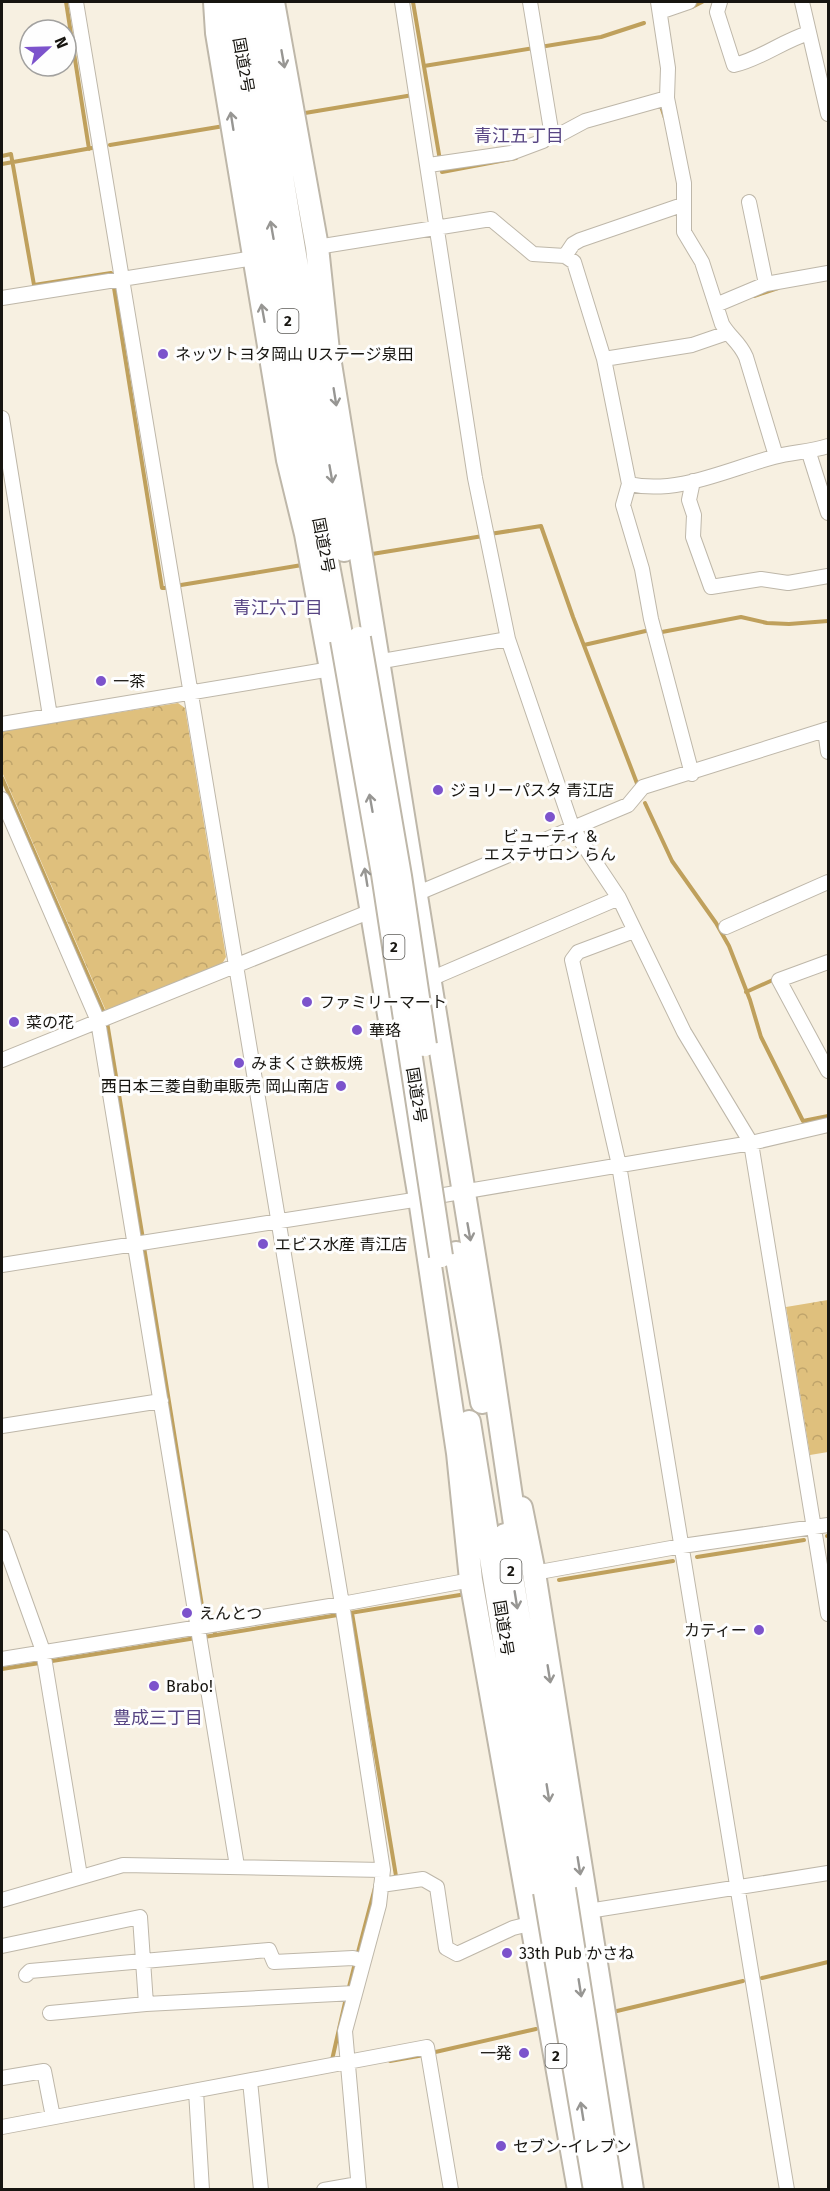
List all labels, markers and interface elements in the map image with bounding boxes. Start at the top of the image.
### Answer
north arrow [18,18,78,78]
text: N [51,34,72,51]
street label: 国道2号 [229,36,258,94]
one-way arrow [278,49,289,68]
one-way arrow [226,112,237,131]
district label: 青江五丁目 [474,125,564,147]
one-way arrow [267,221,278,241]
one-way arrow [258,304,269,324]
road number: 2 [278,309,298,333]
place label: ネッツトヨタ岡山 Uステージ泉田 [175,345,414,364]
marker: ネッツトヨタ岡山 Uステージ泉田 [156,347,170,361]
one-way arrow [330,387,341,406]
one-way arrow [326,463,337,483]
street label: 国道2号 [309,516,338,574]
district label: 青江六丁目 [233,597,323,619]
place label: 一茶 [113,672,145,691]
marker: 一茶 [94,674,108,688]
place label: ジョリーパスタ 青江店 [450,781,614,800]
marker: ジョリーパスタ 青江店 [431,783,445,797]
one-way arrow [365,794,376,814]
marker: ビューティ & エステサロン らん [543,810,557,824]
place label: ビューティ & エステサロン らん [484,827,616,864]
one-way arrow [360,868,371,887]
road number: 2 [384,935,404,959]
place label: ファミリーマート [319,993,447,1012]
marker: ファミリーマート [300,995,314,1009]
place label: 菜の花 [26,1013,74,1032]
marker: 菜の花 [7,1015,21,1029]
place label: 華珞 [369,1021,401,1040]
marker: 華珞 [350,1023,364,1037]
place label: みまくさ鉄板焼 [251,1054,363,1073]
marker: みまくさ鉄板焼 [232,1056,246,1070]
street label: 国道2号 [403,1066,430,1124]
place label: 西日本三菱自動車販売 岡山南店 [101,1077,329,1096]
marker: 西日本三菱自動車販売 岡山南店 [334,1079,348,1093]
one-way arrow [464,1222,475,1242]
place label: エビス水産 青江店 [275,1235,407,1254]
marker: エビス水産 青江店 [256,1237,270,1251]
road number: 2 [500,1559,522,1583]
one-way arrow [511,1590,522,1610]
street label: 国道2号 [490,1599,517,1657]
place label: えんとつ [199,1604,262,1623]
marker: えんとつ [180,1606,194,1620]
place label: カティー [684,1621,747,1640]
marker: カティー [752,1623,766,1637]
one-way arrow [544,1663,555,1683]
place label: Brabo! [166,1677,213,1696]
marker: Brabo! [147,1679,161,1693]
district label: 豊成三丁目 [113,1707,203,1729]
one-way arrow [543,1782,554,1802]
one-way arrow [574,1856,585,1876]
place label: 33th Pub かさね [519,1944,634,1963]
marker: 33th Pub かさね [500,1946,514,1960]
one-way arrow [574,1978,585,1997]
place label: 一発 [480,2044,512,2063]
road number: 2 [546,2044,566,2068]
marker: 一発 [517,2046,531,2060]
one-way arrow [576,2102,587,2121]
place label: セブン-イレブン [513,2137,631,2156]
marker: セブン-イレブン [494,2139,508,2153]

